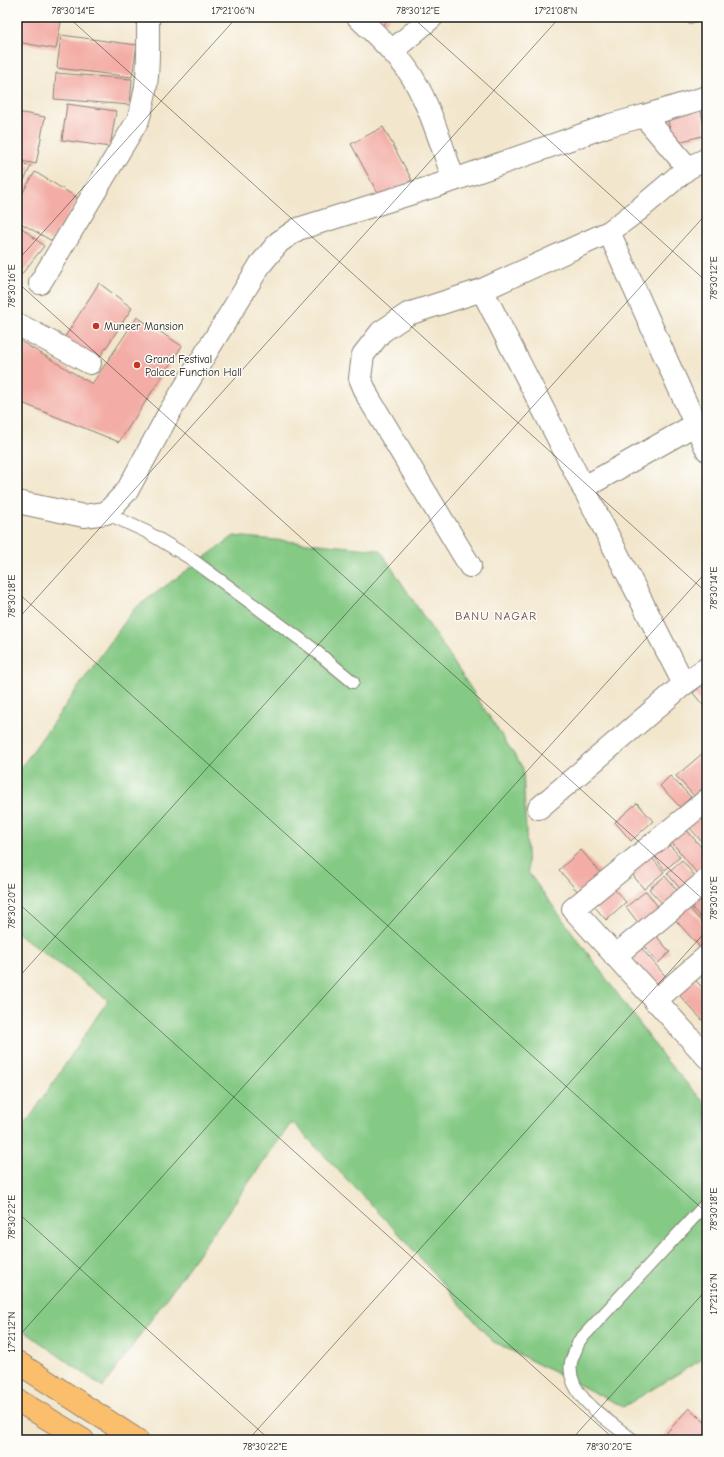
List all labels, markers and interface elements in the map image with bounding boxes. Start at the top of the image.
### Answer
text: 78°30'14"E [52,5,94,17]
text: 17°21'06"N [211,5,255,17]
text: 78°30'12"E [396,5,440,17]
text: 17°21'08"N [535,5,577,17]
text: 78°30'12"E [708,256,720,300]
text: 78°30'16"E [6,264,18,308]
place label: Muneer Mansion [104,320,184,333]
marker: Muneer Mansion [91,321,101,331]
place label: Grand Festival Palace Function Hall [145,353,242,379]
marker: Grand Festival Palace Function Hall [132,360,142,370]
text: 78°30'14"E [708,567,720,609]
text: 78°30'18"E [6,574,18,618]
district label: BANU NAGAR [455,609,537,623]
text: 78°30'16"E [708,876,720,920]
text: 78°30'20"E [6,883,18,929]
text: 78°30'18"E [708,1187,720,1231]
text: 78°30'22"E [6,1195,18,1239]
text: 17°21'16"N [708,1273,720,1315]
text: 17°21'12"N [6,1312,18,1352]
text: 78°30'22"E [243,1441,287,1453]
text: 78°30'20"E [586,1441,632,1453]

